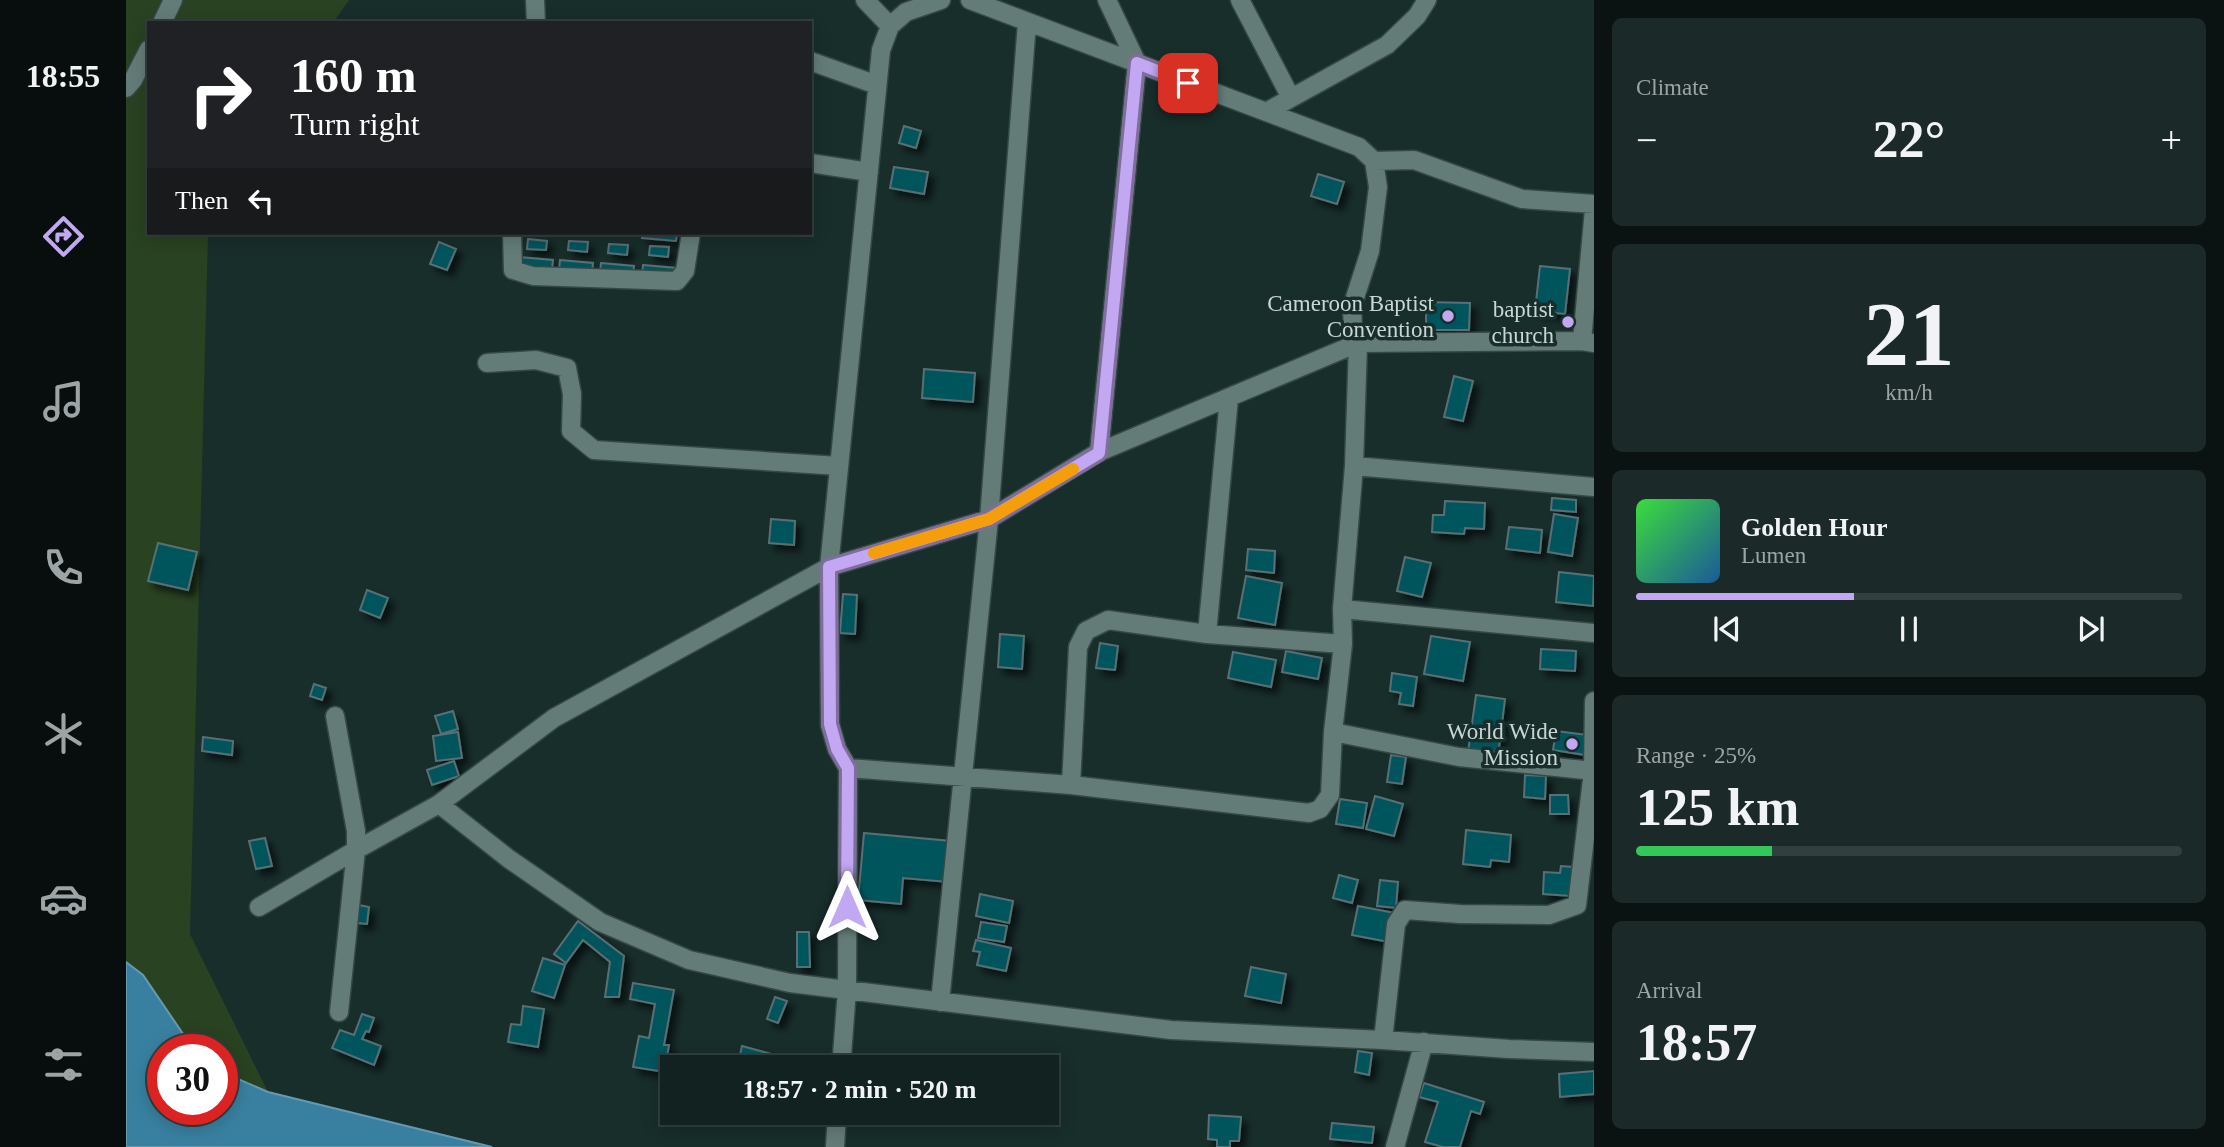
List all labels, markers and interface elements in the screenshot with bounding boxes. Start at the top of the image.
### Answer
text: 160 m [290,48,417,103]
icon: right [175,49,266,140]
pin [1158,53,1218,113]
text: 18:55 [26,58,100,94]
icon: arrive [1169,64,1207,102]
text: Climate [1636,75,1709,100]
text: Turn right [290,106,420,142]
text: 22° [1873,111,1945,168]
text: − [1636,119,1657,161]
text: + [2161,119,2182,161]
icon: left [242,182,280,220]
text: Then [175,186,228,215]
icon: directions [39,212,88,261]
text: 21 [1864,284,1955,385]
place label: Cameroon Baptist Convention [1267,291,1435,342]
place label: baptist church [1491,297,1555,348]
marker: Cameroon Baptist Convention [1440,308,1456,324]
marker: baptist church [1560,314,1576,330]
icon: music [39,377,88,426]
text: km/h [1885,380,1933,405]
text: Golden Hour [1741,513,1888,542]
icon: phone [39,543,88,592]
text: Lumen [1741,543,1806,568]
icon: previous [1708,610,1746,648]
icon: pause [1890,610,1928,648]
icon: next [2072,610,2110,648]
icon: climate [39,709,88,758]
place label: World Wide Mission [1447,719,1558,770]
marker: World Wide Mission [1564,736,1580,752]
text: Range · 25% [1636,743,1756,768]
text: 125 km [1636,779,1799,836]
position arrow [810,870,884,944]
icon: car [39,874,88,923]
text: Arrival [1636,978,1702,1003]
text: 18:57 [1636,1014,1757,1071]
speed limit sign: 30 [147,1034,238,1125]
icon: filters [39,1040,88,1089]
text: 18:57 · 2 min · 520 m [743,1075,977,1104]

